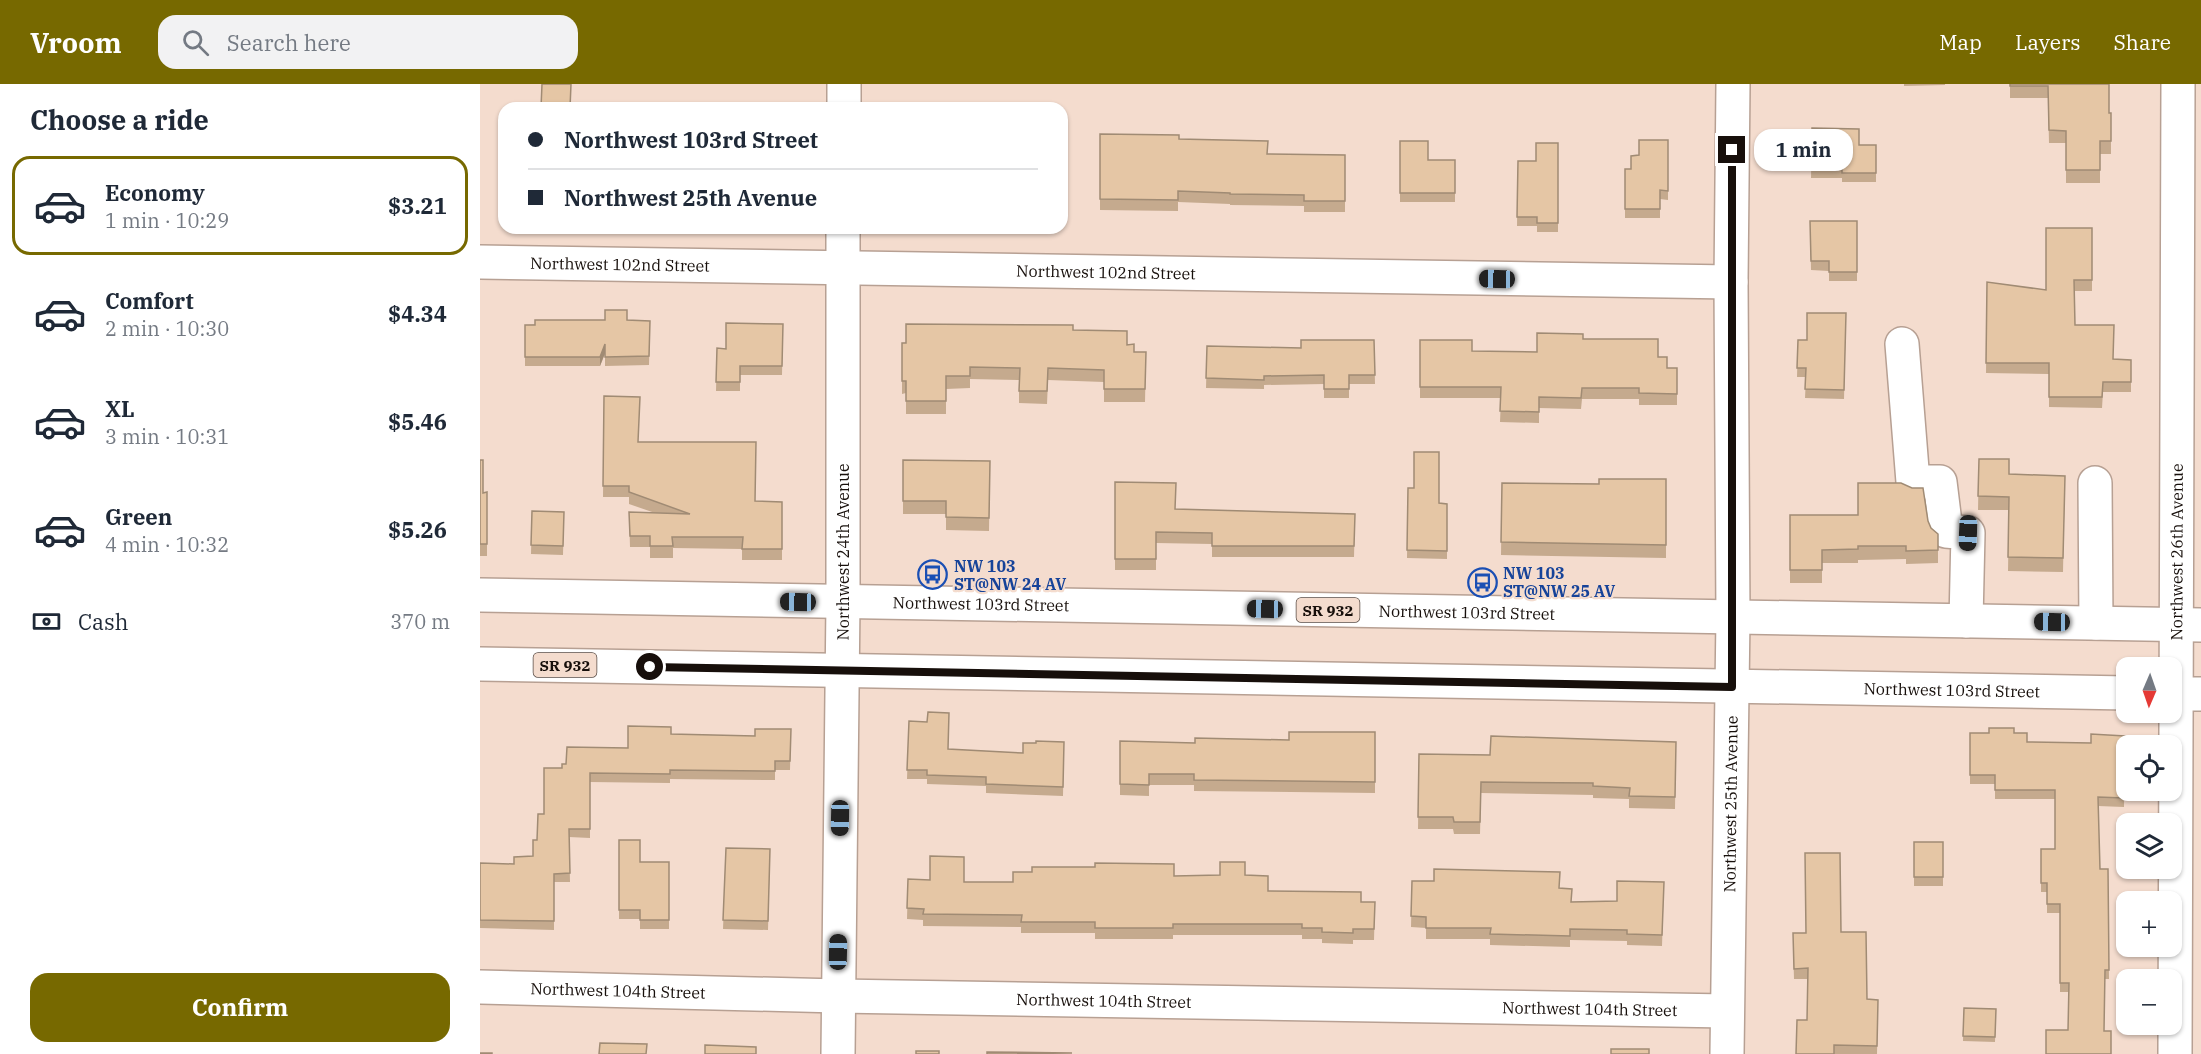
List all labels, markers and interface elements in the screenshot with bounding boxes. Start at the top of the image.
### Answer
search box [158,15,578,69]
text: Vroom [30,24,122,61]
icon: search [179,26,212,59]
text: Search here [227,28,351,57]
text: Map [1939,28,1982,56]
text: Layers [2015,28,2081,56]
text: Share [2114,28,2171,56]
text: Choose a ride [30,102,209,137]
text: Northwest 103rd Street [564,125,818,154]
callout: 1 min [1753,129,1852,171]
route end [1718,136,1745,163]
text: 1 min [1776,136,1832,163]
text: Economy [105,178,205,207]
icon: car [33,179,87,233]
text: Northwest 25th Avenue [564,183,817,212]
text: $3.21 [388,191,447,220]
text: 1 min · 10:29 [105,207,229,234]
street label: Northwest 102nd Street [530,253,710,276]
street label: Northwest 102nd Street [1016,261,1196,283]
car [1479,270,1515,288]
text: Comfort [105,286,194,315]
icon: car [33,287,87,341]
text: $4.34 [388,299,447,328]
text: 2 min · 10:30 [105,315,229,342]
text: XL [105,394,135,423]
icon: car [33,395,87,449]
text: $5.46 [388,407,447,436]
text: 3 min · 10:31 [105,423,229,450]
street label: Northwest 26th Avenue [2166,463,2187,641]
street label: Northwest 24th Avenue [833,464,853,641]
text: Green [105,502,172,531]
icon: car [33,503,87,557]
text: $5.26 [388,515,447,544]
car [1958,515,1978,551]
text: 4 min · 10:32 [105,531,229,558]
place label: NW 103 ST@NW 24 AV [954,556,1066,594]
bus stop icon: NW 103 ST@NW 24 AV [917,559,949,591]
place label: NW 103 ST@NW 25 AV [1503,563,1615,601]
bus stop icon: NW 103 ST@NW 25 AV [1466,566,1498,598]
street label: Northwest 103rd Street [893,592,1070,615]
car [780,593,816,611]
road number: SR 932 [1296,598,1360,622]
car [1247,600,1283,618]
street label: Northwest 103rd Street [1378,601,1556,624]
icon: cash [30,605,63,638]
text: Cash [78,607,129,636]
text: 370 m [390,608,450,635]
car [2034,613,2070,631]
road number: SR 932 [534,653,596,677]
route start [636,653,663,680]
north arrow [2116,657,2182,723]
map controls [2116,657,2182,1035]
street label: Northwest 103rd Street [1863,678,2041,701]
street label: Northwest 25th Avenue [1719,715,1742,893]
button: locate [2116,735,2182,801]
car [831,800,849,836]
button: layers [2116,813,2182,879]
button: + [2116,891,2182,957]
car [829,934,847,970]
button: − [2116,969,2182,1035]
button: Confirm [30,973,450,1042]
street label: Northwest 104th Street [530,978,706,1003]
street label: Northwest 104th Street [1016,989,1192,1012]
street label: Northwest 104th Street [1502,997,1678,1020]

